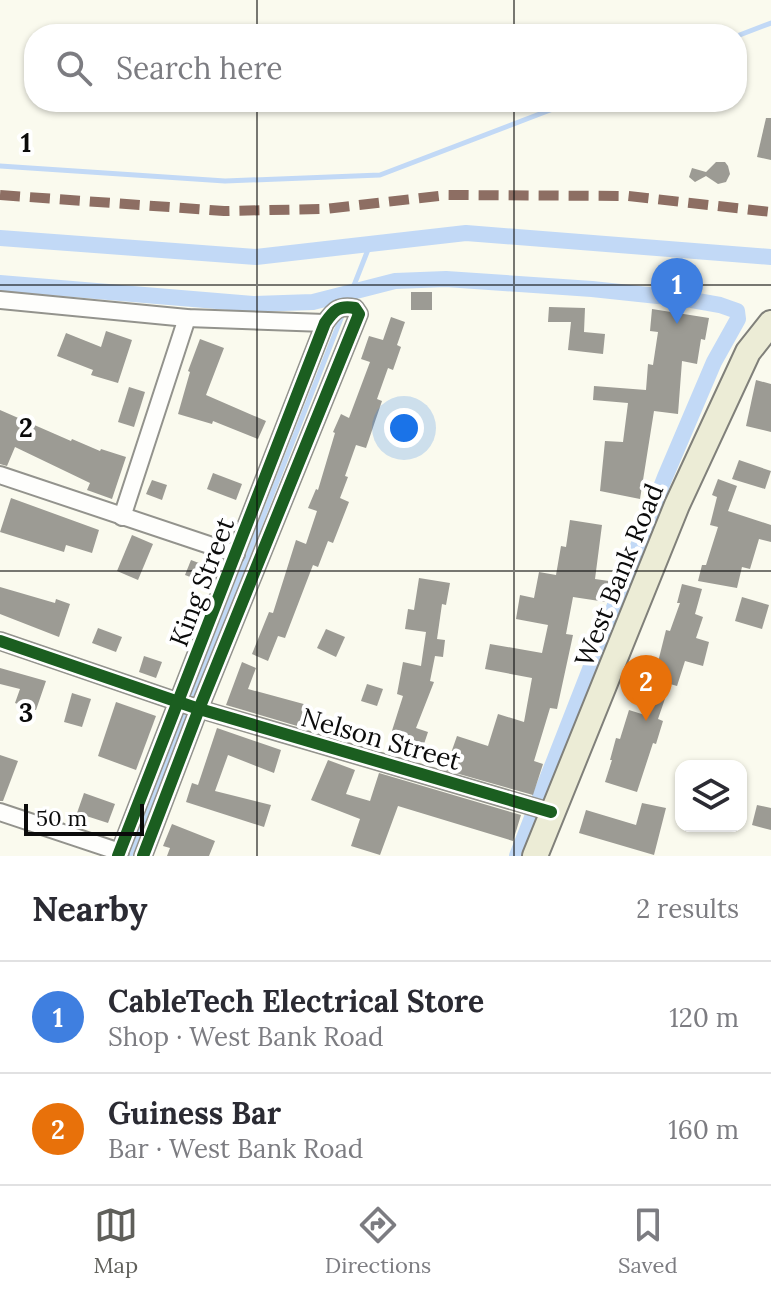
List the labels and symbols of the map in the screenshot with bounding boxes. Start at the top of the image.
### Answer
text: 1 [21,126,31,159]
pin: 1 [651,258,703,324]
your location [384,408,424,448]
text: 2 [19,411,33,444]
street label: West Bank Road [567,479,670,671]
street label: King Street [162,513,241,651]
pin: 2 [620,655,672,721]
text: 3 [19,696,33,729]
street label: Nelson Street [298,700,465,777]
scale bar [24,800,144,836]

